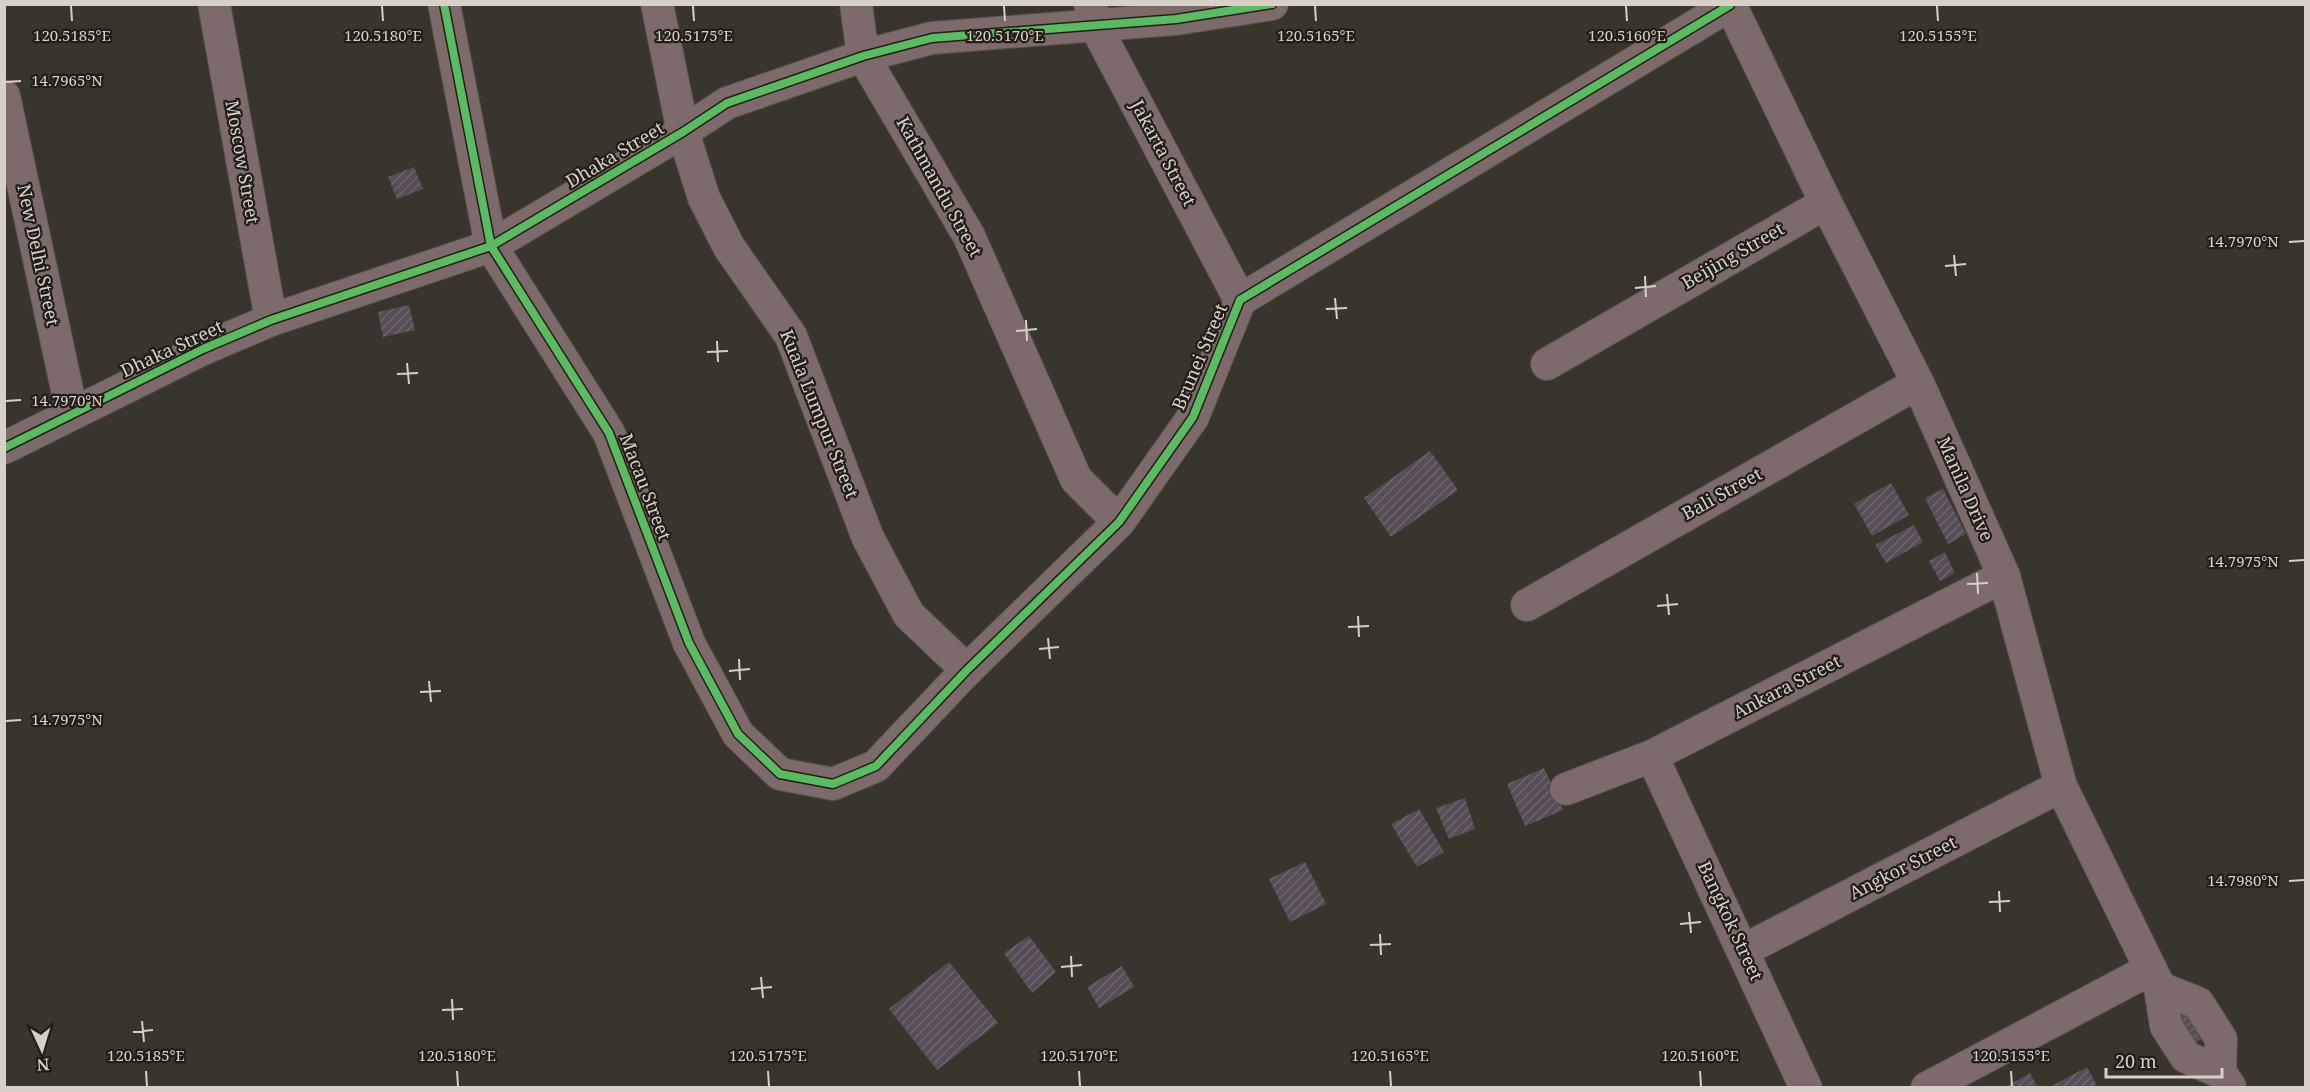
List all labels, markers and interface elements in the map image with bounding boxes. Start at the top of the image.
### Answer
text: 120.5185°E [33,25,111,45]
text: 120.5180°E [344,25,422,45]
text: 120.5175°E [655,25,733,45]
text: 120.5170°E [966,25,1044,45]
text: 120.5165°E [1277,25,1355,45]
text: 120.5160°E [1588,25,1666,45]
text: 120.5155°E [1899,25,1977,45]
text: 14.7965°N [31,70,103,90]
street label: Jakarta Street [1125,94,1202,210]
street label: Moscow Street [220,98,266,225]
street label: Kathmandu Street [891,112,988,261]
street label: Dhaka Street [561,115,668,193]
street label: New Delhi Street [12,182,66,328]
street label: Beijing Street [1677,216,1788,294]
text: 14.7970°N [2207,231,2279,251]
street label: Brunei Street [1166,300,1232,414]
street label: Dhaka Street [117,314,227,382]
street label: Kuala Lumpur Street [775,326,865,501]
text: 14.7970°N [31,390,103,410]
street label: Macau Street [615,430,677,543]
street label: Manila Drive [1932,432,2000,545]
street label: Bali Street [1677,461,1766,525]
text: 14.7975°N [2207,551,2279,571]
street label: Ankara Street [1728,649,1845,724]
text: 14.7975°N [31,709,103,729]
street label: Angkor Street [1845,830,1961,905]
street label: Bangkok Street [1693,857,1769,984]
text: 14.7980°N [2207,870,2279,890]
north arrow [12,1020,72,1080]
scale bar [2106,1041,2222,1079]
text: 120.5185°E [107,1045,185,1065]
text: 120.5180°E [418,1045,496,1065]
text: 120.5175°E [729,1045,807,1065]
text: 120.5170°E [1040,1045,1118,1065]
text: 120.5165°E [1351,1045,1429,1065]
text: 120.5160°E [1661,1045,1739,1065]
text: 120.5155°E [1972,1045,2050,1065]
text: 20 m [2115,1049,2157,1073]
text: N [36,1054,50,1076]

